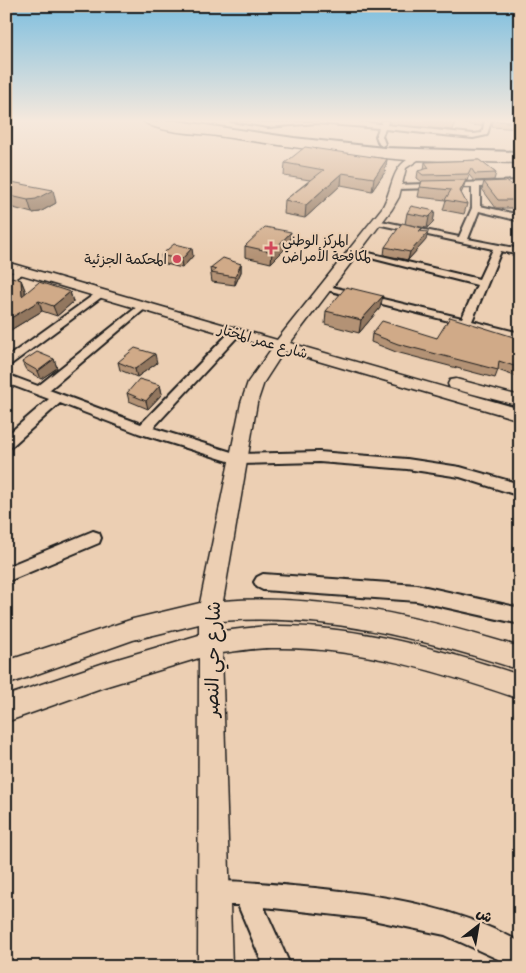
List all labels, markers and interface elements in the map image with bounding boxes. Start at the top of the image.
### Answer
place label: المركز الوطني لمكافحة الأمراض [282,234,371,267]
marker: المركز الوطني لمكافحة الأمراض [264,241,278,255]
place label: المحكمة الجزئية [84,253,167,270]
marker: المحكمة الجزئية [171,253,183,265]
street label: شارع عمر المختار [214,322,309,364]
street label: شارع حي النصر [203,601,230,719]
north arrow [454,900,504,950]
text: ش [472,906,494,928]

